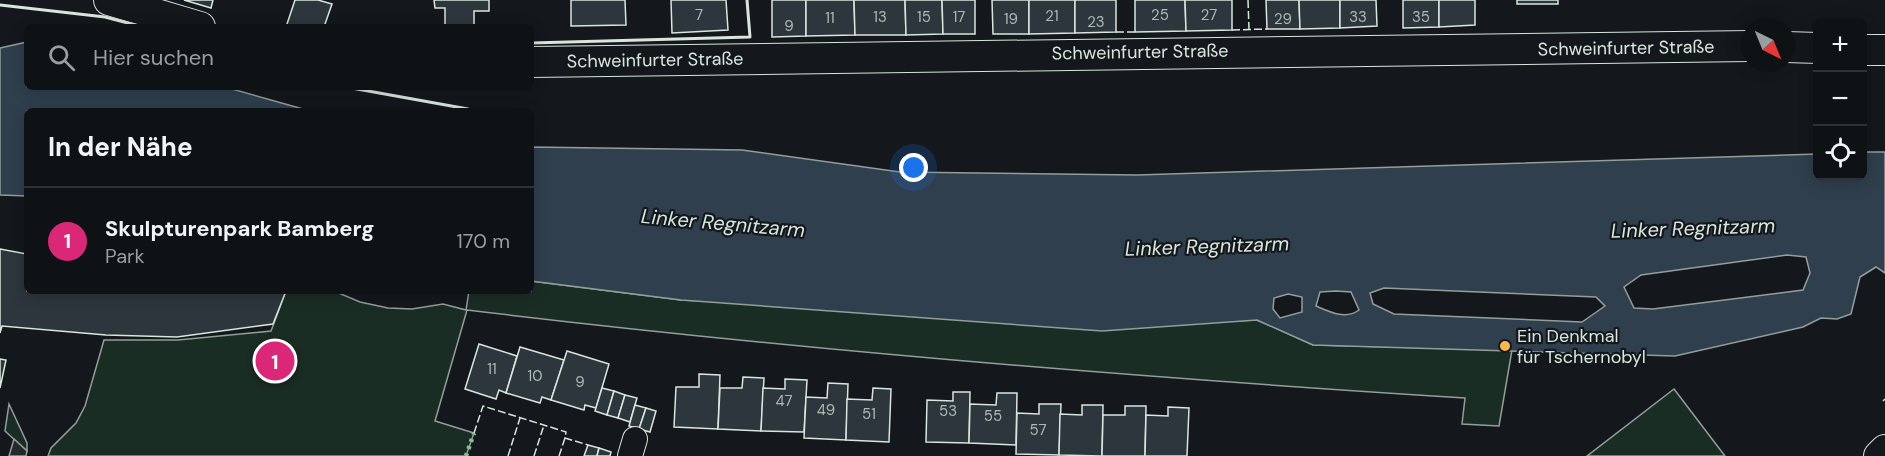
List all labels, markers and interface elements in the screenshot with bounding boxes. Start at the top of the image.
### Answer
house number: 7 [695,5,703,25]
house number: 25 [1151,5,1169,25]
house number: 27 [1201,5,1217,25]
house number: 21 [1045,6,1059,26]
house number: 13 [873,7,887,27]
house number: 15 [917,7,931,27]
house number: 17 [953,7,965,27]
house number: 33 [1349,7,1367,27]
house number: 35 [1412,7,1430,27]
house number: 11 [825,8,835,28]
house number: 19 [1004,9,1018,29]
house number: 29 [1274,9,1292,29]
house number: 23 [1087,12,1105,32]
house number: 9 [784,16,794,36]
north arrow [1741,18,1795,72]
map controls [1813,18,1867,180]
button: + [1813,18,1867,72]
search box [24,24,534,90]
street label: Schweinfurter Straße [1537,34,1715,62]
street label: Schweinfurter Straße [1051,38,1229,66]
icon: search [45,41,78,74]
text: Hier suchen [93,43,214,72]
street label: Schweinfurter Straße [566,46,744,74]
button: − [1813,72,1867,126]
button: locate [1813,126,1867,180]
text: In der Nähe [48,130,193,164]
your location [899,153,928,182]
water label: Linker Regnitzarm [640,203,806,243]
water label: Linker Regnitzarm [1610,212,1776,244]
text: Skulpturenpark Bamberg [105,214,374,243]
text: 1 [64,228,71,254]
text: 170 m [457,228,510,254]
water label: Linker Regnitzarm [1124,230,1290,262]
text: Park [105,243,145,269]
place label: Ein Denkmal für Tschernobyl [1517,324,1646,369]
pin: 1 [256,338,294,384]
marker: Ein Denkmal für Tschernobyl [1498,339,1512,353]
house number: 11 [487,359,497,379]
house number: 10 [528,366,542,386]
house number: 9 [575,372,585,392]
house number: 47 [775,391,793,411]
house number: 49 [817,400,835,420]
house number: 53 [939,401,957,421]
house number: 51 [862,404,876,424]
house number: 55 [984,406,1002,426]
house number: 57 [1030,420,1046,440]

